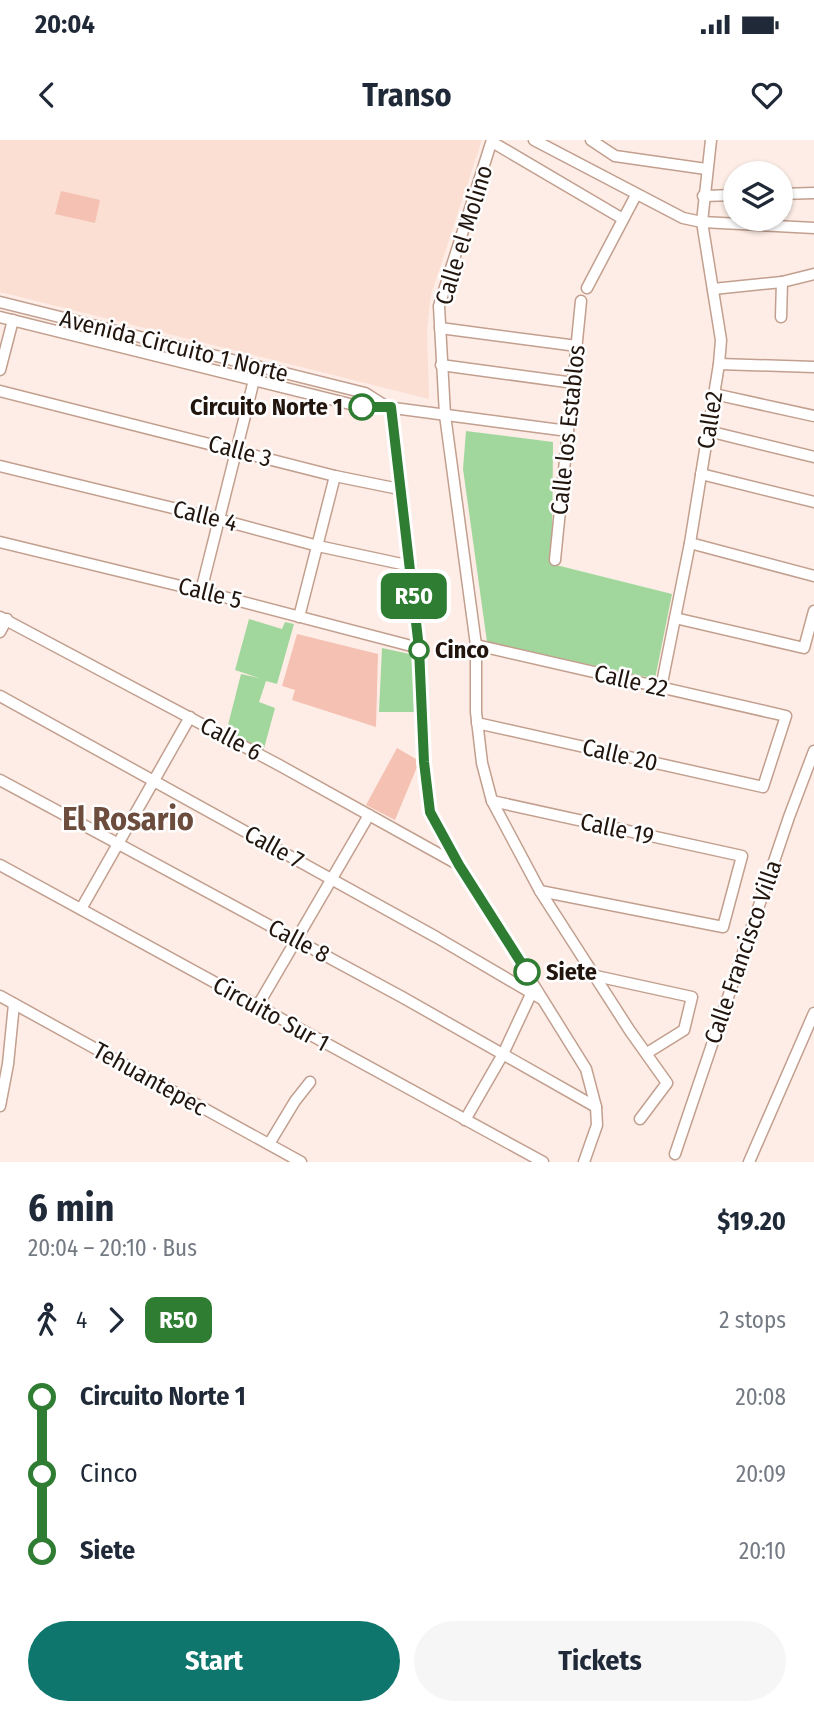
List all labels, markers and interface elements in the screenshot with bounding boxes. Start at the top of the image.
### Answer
text: 20:04 [35,9,95,40]
icon: back [28,76,66,114]
text: Transo [362,76,452,114]
icon: heart [748,76,786,114]
map controls [723,161,793,231]
button: layers [723,161,793,231]
street label: Calle el Molino [429,162,499,308]
street label: Avenida Circuito 1 Norte [57,304,291,388]
street label: Calle los Establos [545,344,591,516]
street label: Calle2 [692,389,728,451]
place label: Circuito Norte 1 [190,393,343,421]
marker: Circuito Norte 1 [349,394,375,420]
street label: Calle 3 [205,429,275,473]
street label: Calle 4 [170,495,240,537]
street label: Calle 5 [175,572,245,614]
line badge: R50 [374,573,454,619]
text: R50 [395,582,433,610]
place label: Cinco [435,636,489,664]
marker: Cinco [409,640,429,660]
street label: Calle 22 [591,659,671,703]
street label: Calle 6 [196,711,266,767]
street label: Calle 20 [580,733,660,777]
district label: El Rosario [62,800,194,838]
street label: Calle 19 [578,808,656,850]
street label: Calle 7 [240,819,309,875]
street label: Calle Francisco Villa [698,856,788,1048]
street label: Calle 8 [263,913,335,969]
place label: Siete [546,958,597,986]
marker: Siete [514,959,540,985]
street label: Circuito Sur 1 [208,971,334,1057]
street label: Tehuantepec [88,1036,212,1122]
text: 6 min [28,1185,115,1231]
text: $19.20 [717,1206,786,1237]
text: 20:04 – 20:10 · Bus [28,1234,197,1262]
icon: walk [28,1301,66,1339]
icon: forward [97,1301,135,1339]
text: 4 [76,1306,87,1334]
text: R50 [159,1306,198,1334]
text: 2 stops [719,1306,786,1334]
text: Circuito Norte 1 [80,1381,246,1412]
text: 20:08 [736,1383,786,1411]
text: Cinco [80,1458,138,1489]
text: 20:09 [736,1460,786,1488]
text: Siete [80,1535,135,1566]
text: 20:10 [739,1537,786,1565]
button: Start [28,1621,400,1701]
button: Tickets [414,1621,786,1701]

